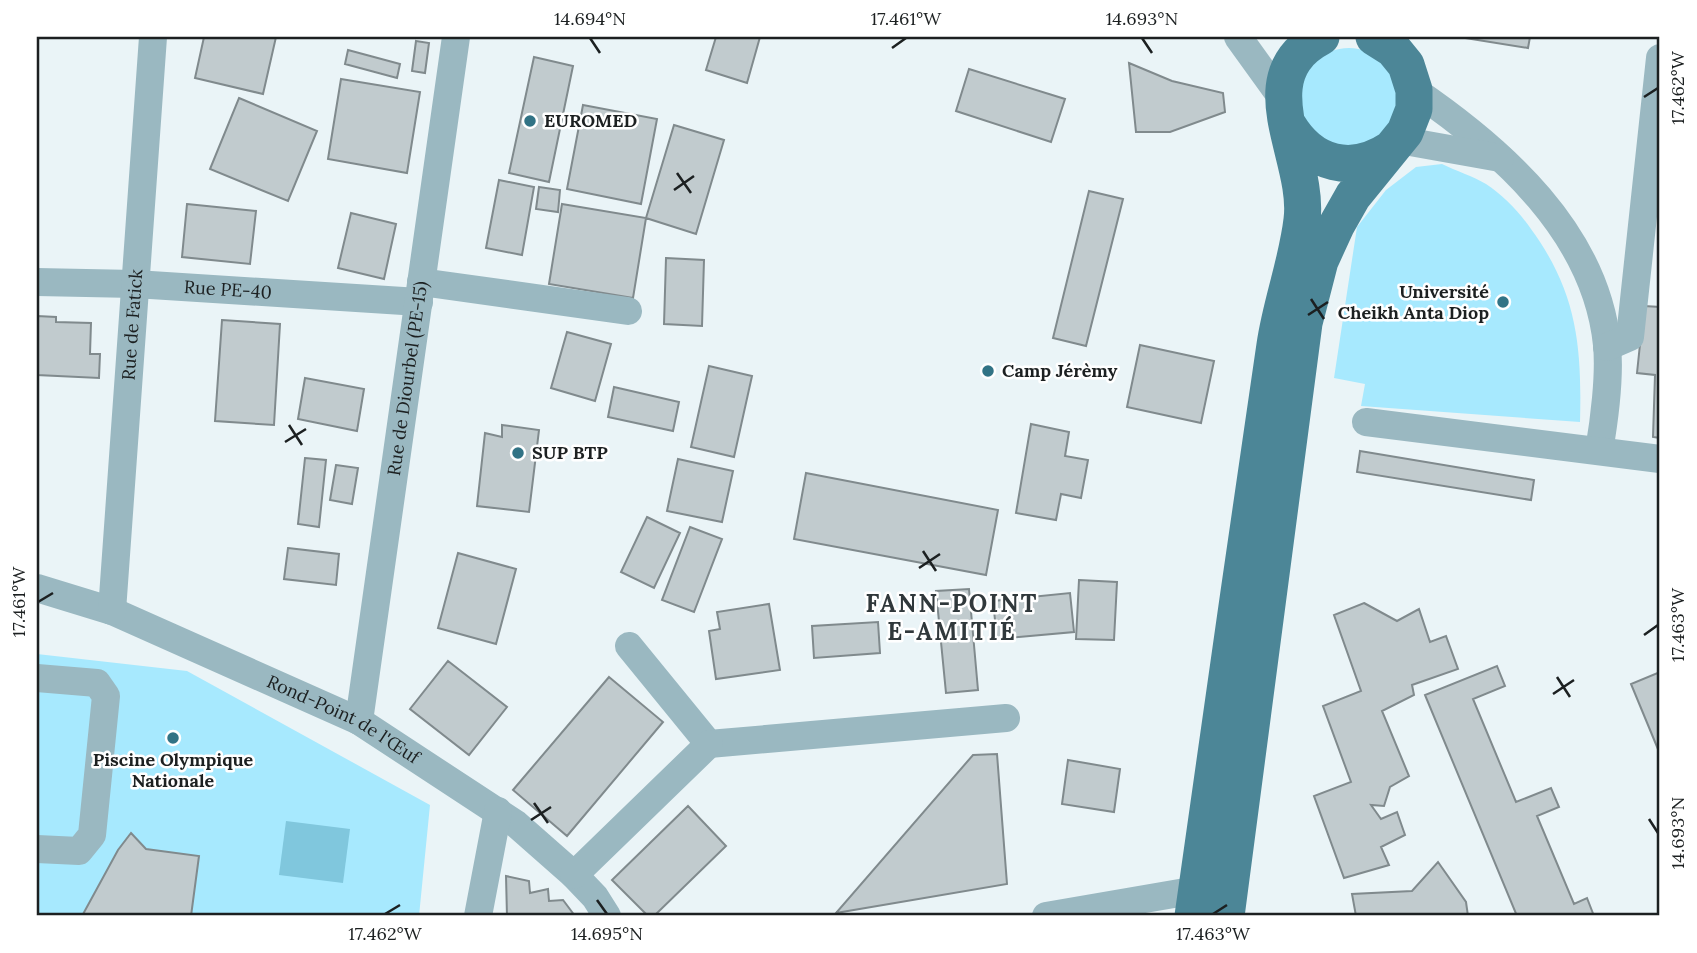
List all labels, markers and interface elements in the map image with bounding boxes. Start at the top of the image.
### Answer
text: 14.694°N [554,7,626,30]
text: 17.461°W [871,7,942,30]
text: 14.693°N [1106,7,1178,30]
text: 17.462°W [1666,50,1689,125]
place label: EUROMED [544,109,638,132]
marker: EUROMED [522,113,538,129]
street label: Rue de Fatick [117,268,147,381]
street label: Rue PE-40 [183,275,272,304]
street label: Rue de Diourbel (PE-15) [382,279,432,477]
place label: Université Cheikh Anta Diop [1338,280,1489,324]
marker: Université Cheikh Anta Diop [1495,294,1511,310]
place label: Camp Jérèmy [1002,359,1118,382]
marker: Camp Jérèmy [980,363,996,379]
place label: SUP BTP [532,441,608,464]
marker: SUP BTP [510,445,526,461]
text: 17.461°W [7,566,30,637]
text: 17.463°W [1666,587,1689,662]
district label: FANN-POINT E-AMITIÉ [866,588,1038,647]
street label: Rond-Point de l'Œuf [263,669,426,770]
marker: Piscine Olympique Nationale [165,730,181,746]
place label: Piscine Olympique Nationale [93,748,254,792]
text: 14.693°N [1666,797,1689,869]
text: 17.462°W [348,922,423,945]
text: 14.695°N [571,922,643,945]
text: 17.463°W [1176,922,1251,945]

